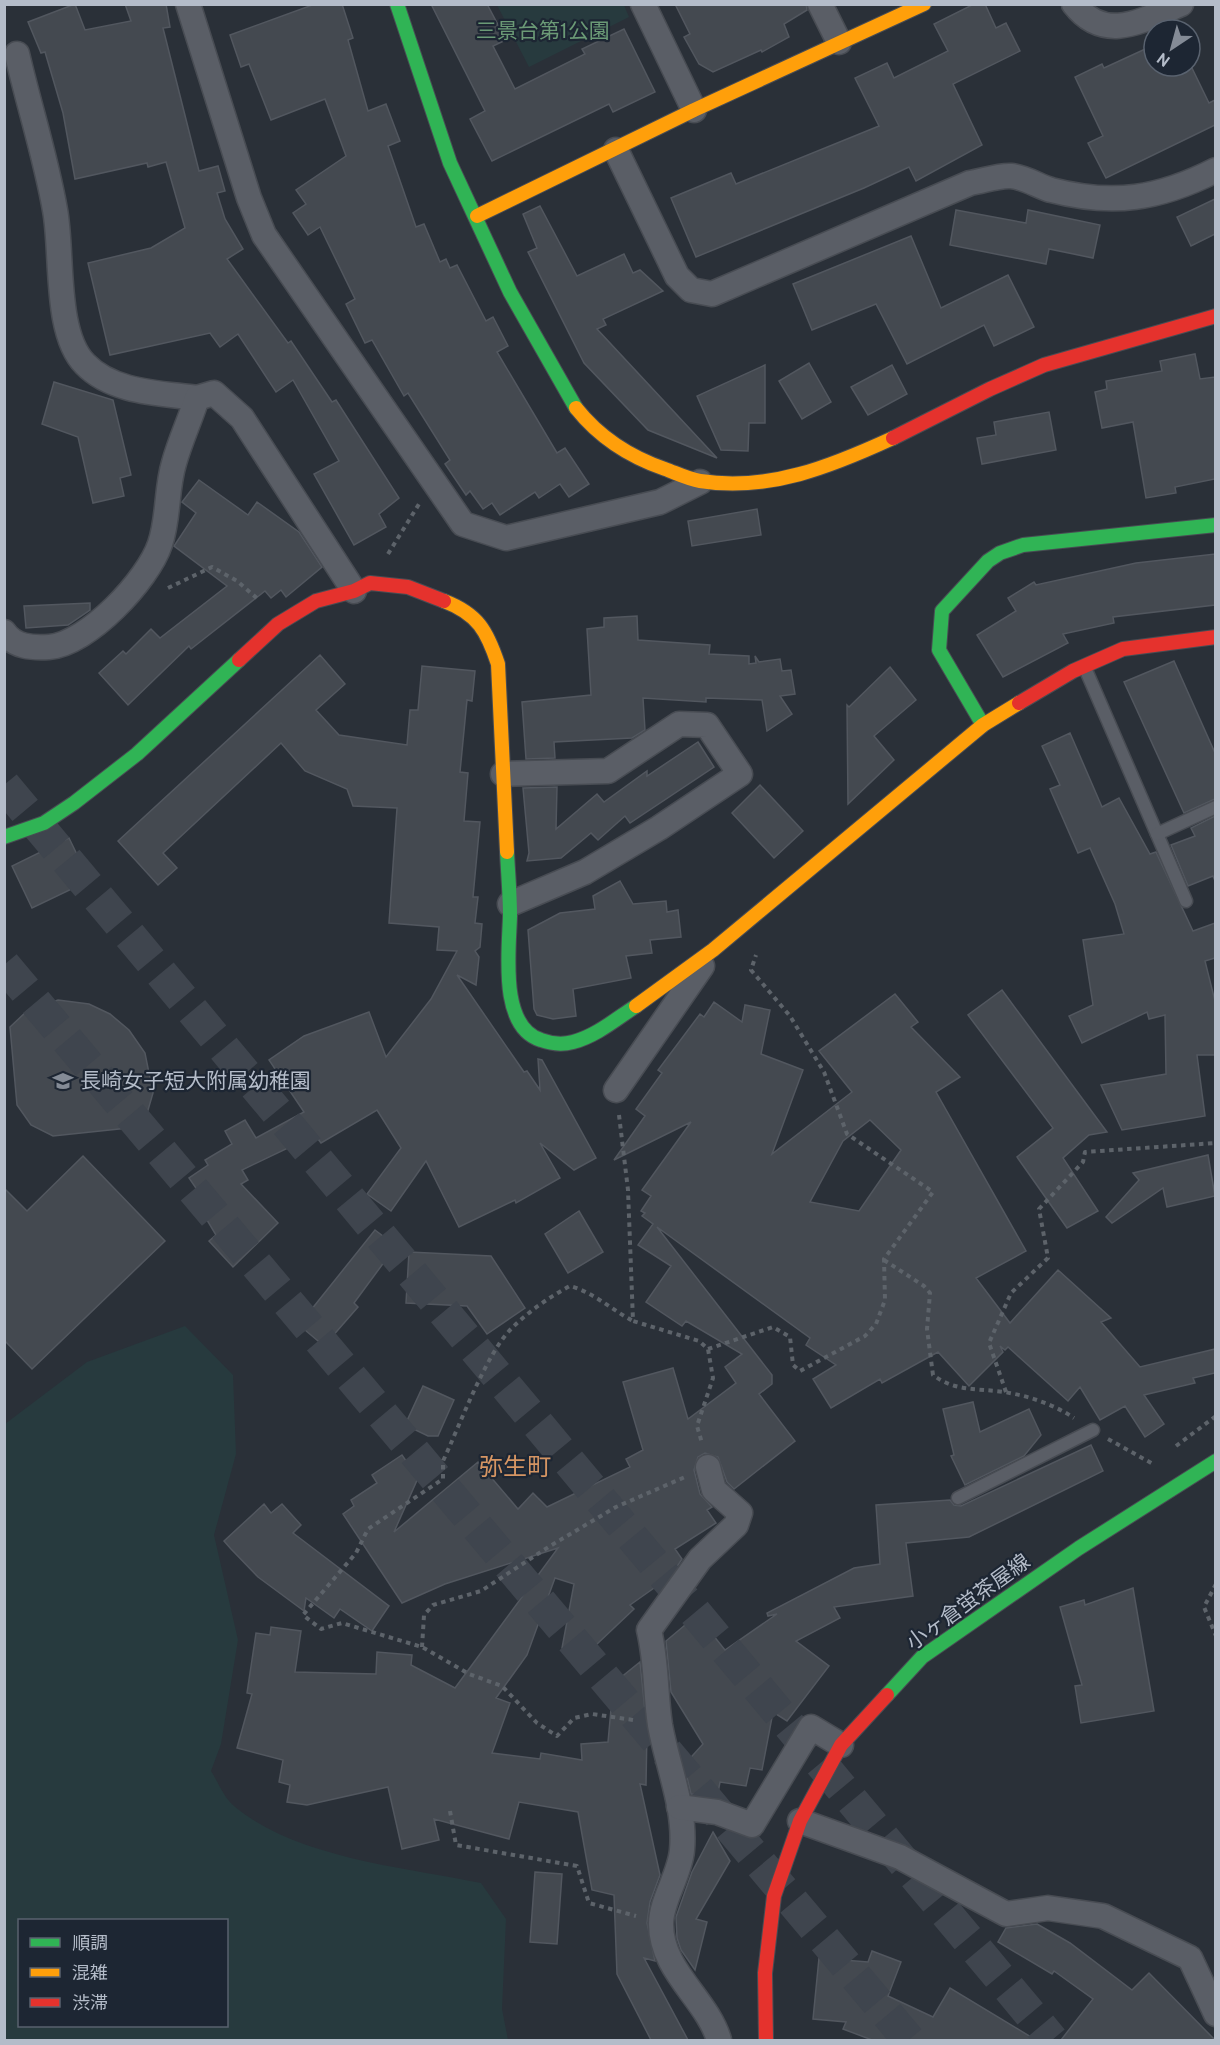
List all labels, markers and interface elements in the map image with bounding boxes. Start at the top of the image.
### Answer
north arrow [1142,18,1202,78]
park label: 三景台第1公園 [476,19,610,46]
text: N [1154,47,1175,70]
school or university icon: 長崎女子短大附属幼稚園 [51,1069,75,1093]
place label: 長崎女子短大附属幼稚園 [80,1069,311,1096]
district label: 弥生町 [479,1454,551,1484]
street label: 小ヶ倉蛍茶屋線 [901,1549,1036,1657]
legend [18,1919,228,2027]
text: 順調 [72,1933,108,1956]
text: 混雑 [72,1963,108,1986]
text: 渋滞 [72,1993,108,2016]

